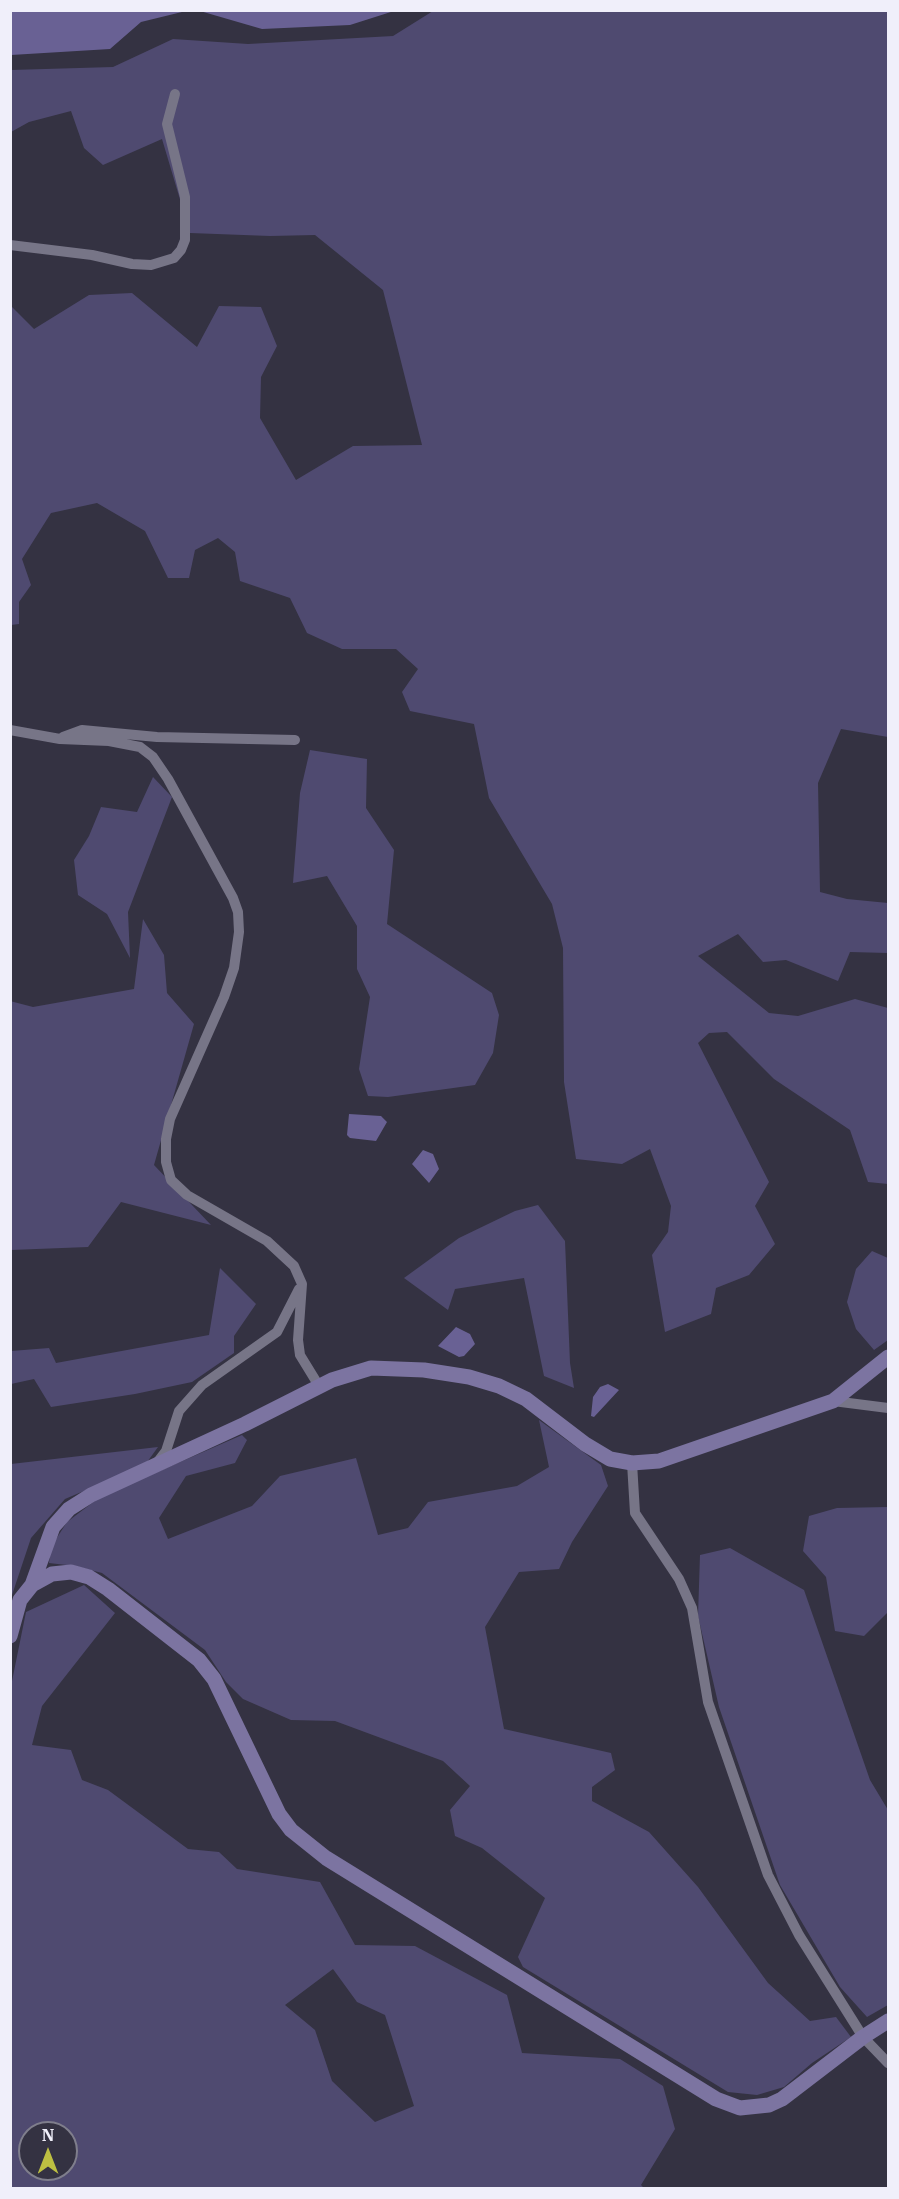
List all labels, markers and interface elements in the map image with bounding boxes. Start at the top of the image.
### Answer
north arrow [18,2121,78,2181]
text: N [42,2125,54,2145]

